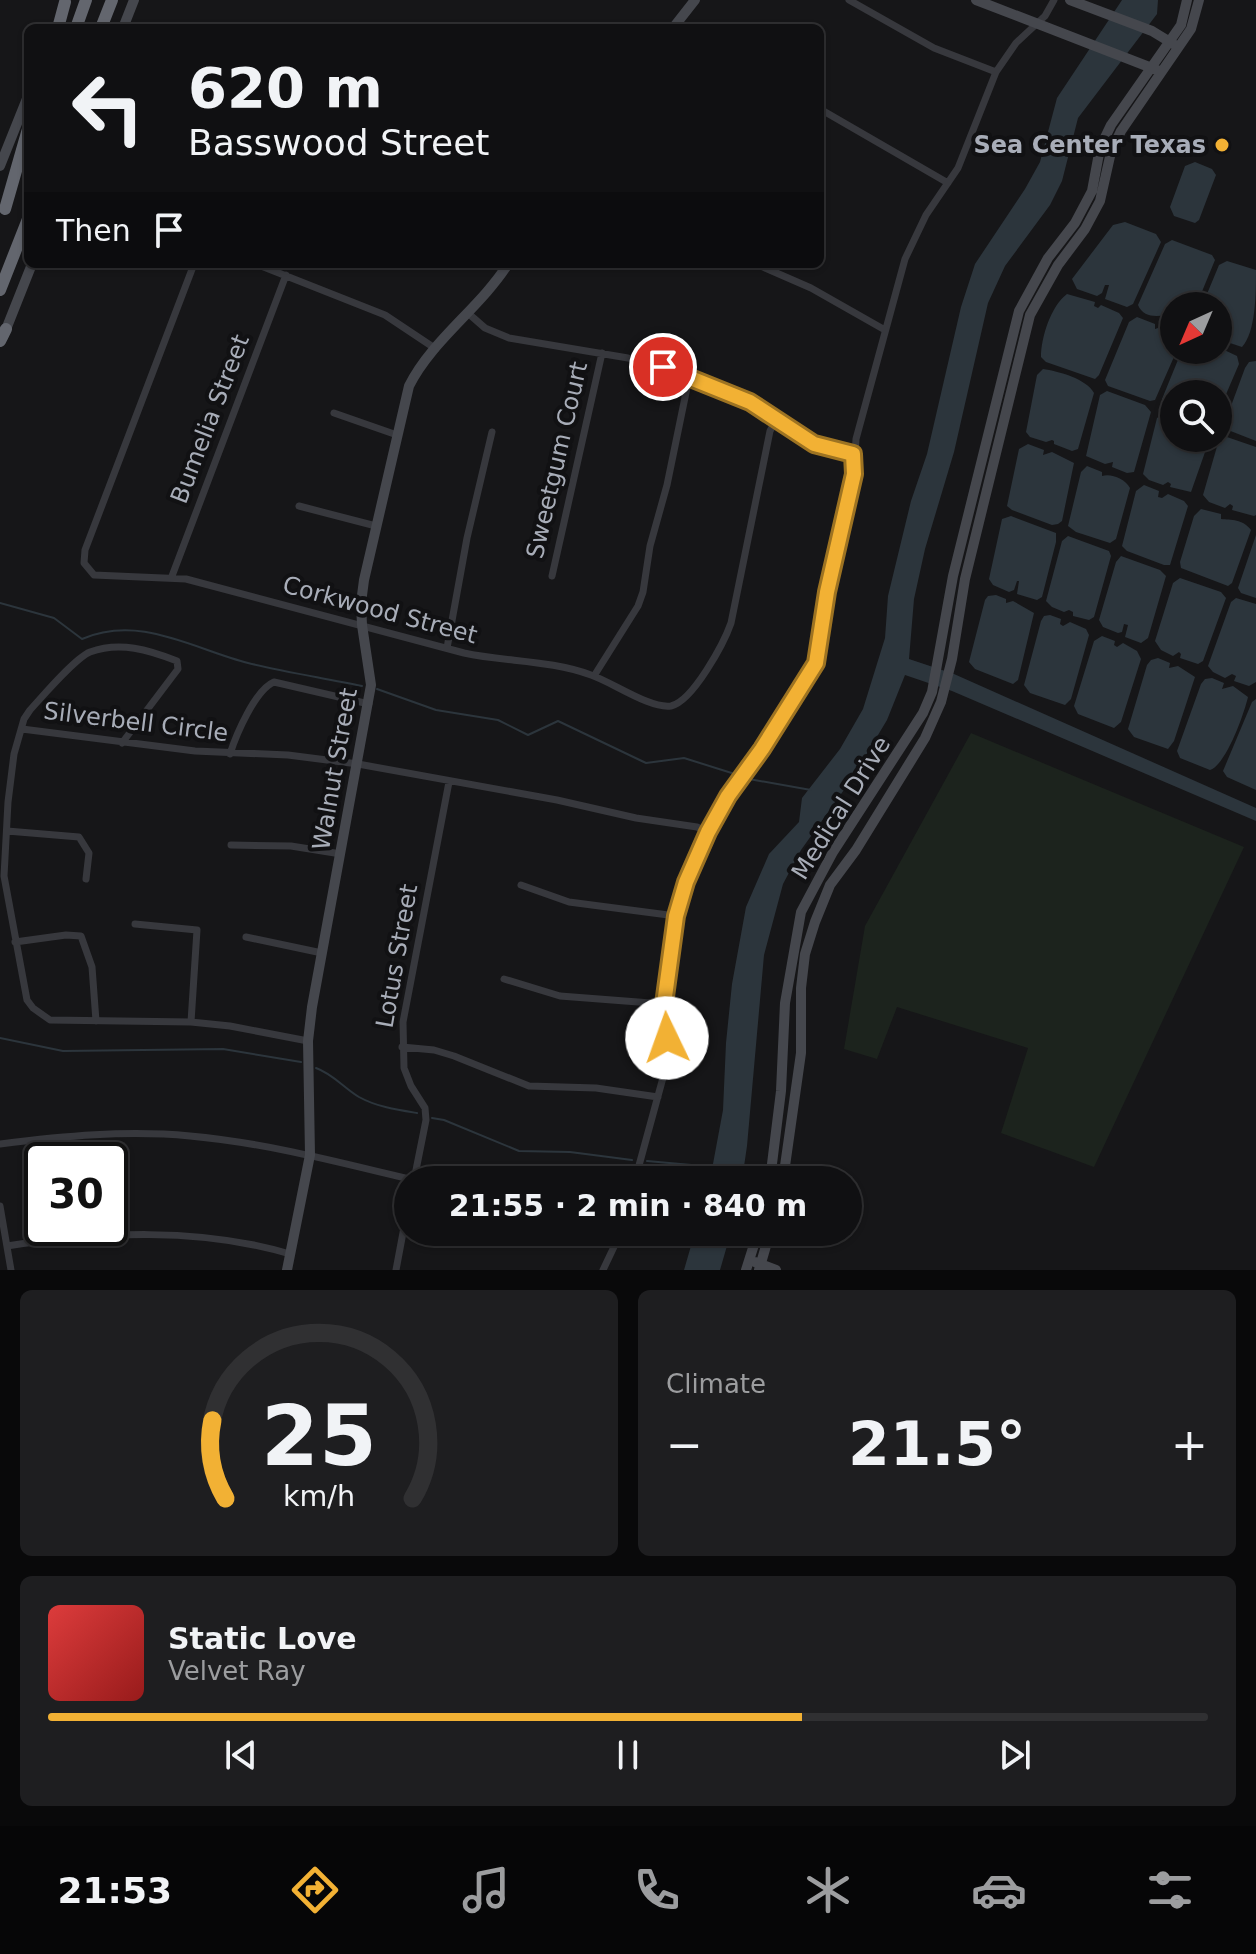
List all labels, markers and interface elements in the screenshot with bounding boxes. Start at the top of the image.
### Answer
text: 620 m [188,55,383,120]
icon: left [56,56,160,160]
text: Basswood Street [188,122,489,163]
place label: Sea Center Texas [974,131,1206,159]
marker: Sea Center Texas [1213,136,1231,154]
icon: arrive [147,208,191,252]
text: Then [56,213,131,248]
north arrow [1160,292,1232,364]
map controls [1160,292,1232,452]
street label: Bumelia Street [165,331,255,507]
pin [629,333,697,401]
icon: arrive [641,345,685,389]
street label: Sweetgum Court [521,359,593,561]
button: search [1160,380,1232,452]
street label: Corkwood Street [280,571,480,649]
street label: Walnut Street [307,686,363,852]
street label: Silverbell Circle [42,697,230,747]
street label: Medical Drive [786,731,896,885]
street label: Lotus Street [371,882,423,1030]
position arrow [625,996,709,1080]
speed limit sign: 30 [24,1142,128,1246]
text: 21:55 · 2 min · 840 m [449,1188,807,1223]
text: Climate [666,1369,766,1399]
text: 25 [261,1388,377,1485]
text: 21.5° [848,1409,1026,1479]
text: − [666,1419,703,1470]
text: + [1171,1419,1208,1470]
text: km/h [283,1479,355,1513]
text: Static Love [168,1621,357,1656]
text: Velvet Ray [168,1656,306,1686]
icon: previous [219,1733,263,1777]
icon: pause [606,1733,650,1777]
icon: next [993,1733,1037,1777]
icon: directions [287,1862,343,1918]
icon: music [458,1862,514,1918]
icon: phone [629,1862,685,1918]
icon: climate [800,1862,856,1918]
icon: car [971,1862,1027,1918]
icon: filters [1142,1862,1198,1918]
text: 21:53 [58,1870,172,1911]

